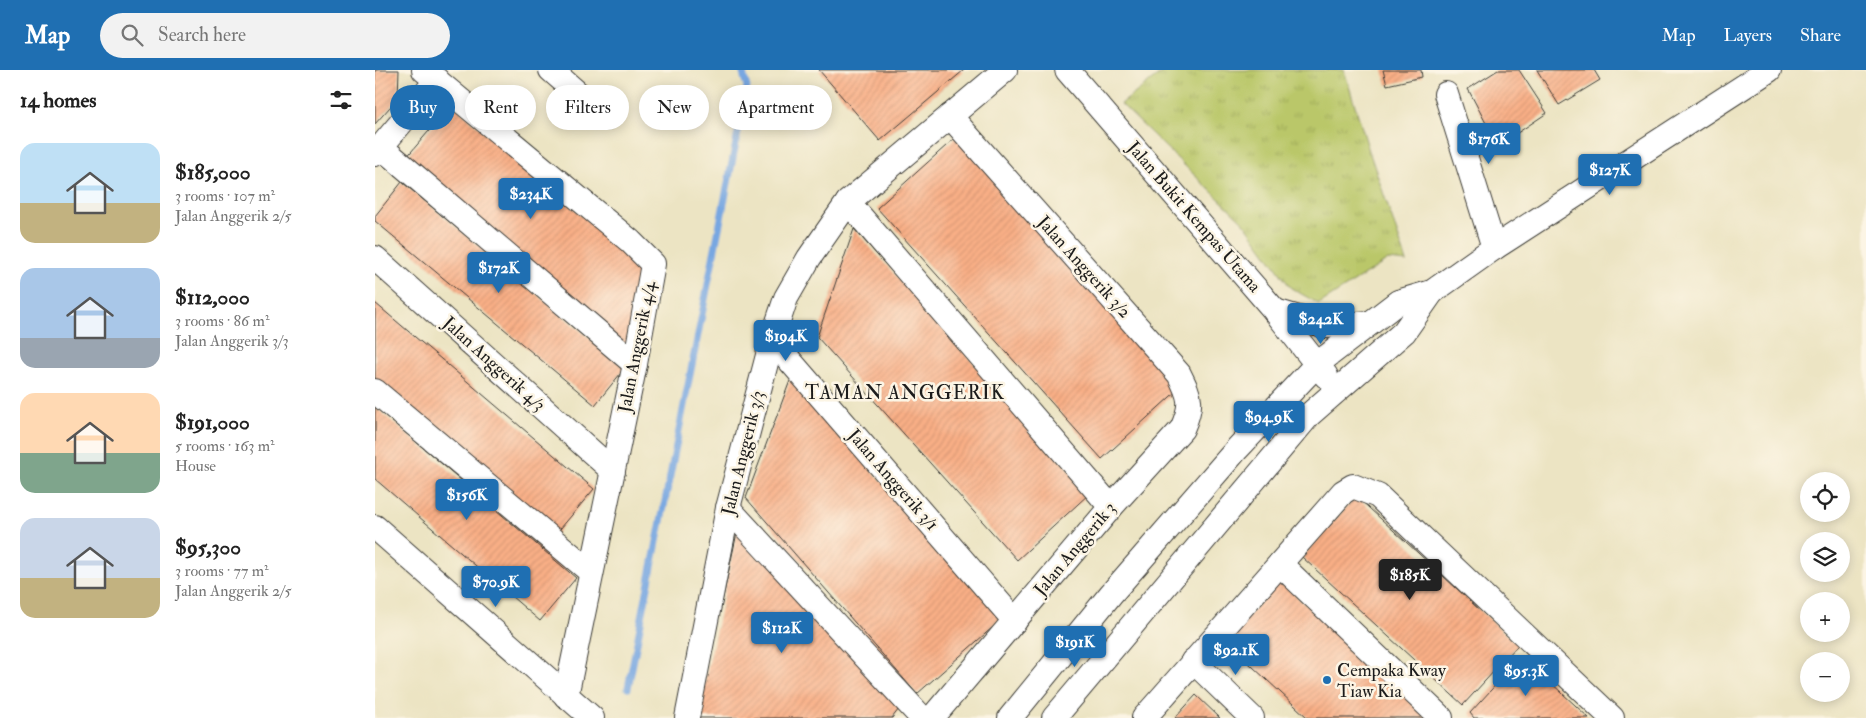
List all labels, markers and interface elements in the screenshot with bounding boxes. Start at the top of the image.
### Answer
search box [100,13,450,58]
text: Map [25,20,70,51]
icon: search [118,21,146,49]
text: Search here [158,23,246,47]
text: Map [1662,24,1696,47]
text: Layers [1724,24,1772,47]
text: Share [1800,24,1841,47]
chip: Buy [390,85,455,130]
chip: Rent [465,85,536,130]
chip: Filters [546,85,629,130]
chip: New [639,85,709,130]
chip: Apartment [719,85,832,130]
icon: filters [327,86,355,114]
text: 14 homes [20,87,97,114]
pin: $176K [1454,122,1524,165]
text: $176K [1468,129,1510,149]
street label: Jalan Bukit Kempas Utama [1121,136,1266,298]
pin: $127K [1575,154,1645,196]
text: $185,000 [175,159,250,186]
text: $127K [1589,160,1631,180]
icon: home [60,163,120,223]
pin: $234K [496,178,566,220]
text: $234K [509,184,553,204]
text: 3 rooms · 107 m² [175,186,275,206]
text: Jalan Anggerik 2/5 [175,206,291,226]
street label: Jalan Anggerik 3/2 [1031,210,1136,323]
pin: $172K [464,252,534,294]
text: $172K [478,258,520,278]
street label: Jalan Anggerik 4/4 [613,278,661,416]
text: $112,000 [175,284,250,311]
icon: home [60,288,120,348]
pin: $242K [1286,302,1356,345]
text: $242K [1298,309,1344,329]
text: 3 rooms · 86 m² [175,311,269,331]
street label: Jalan Anggerik 4/3 [437,311,550,416]
pin: $194K [751,320,821,362]
text: $194K [765,326,807,346]
text: Jalan Anggerik 3/3 [175,331,289,351]
district label: TAMAN ANGGERIK [805,381,1005,405]
street label: Jalan Anggerik 3/3 [716,388,770,519]
pin: $94.9K [1228,400,1310,443]
text: $94.9K [1245,407,1293,427]
text: $191,000 [175,409,250,436]
icon: home [60,413,120,473]
street label: Jalan Anggerik 3/1 [842,424,943,536]
text: 5 rooms · 163 m² [175,436,275,456]
text: House [175,456,216,476]
map controls [1800,472,1850,702]
button: locate [1800,472,1850,522]
pin: $156K [432,478,502,521]
text: $156K [447,485,487,505]
street label: Jalan Anggerik 3 [1028,497,1121,602]
button: layers [1800,532,1850,582]
text: $95,300 [175,534,241,561]
icon: home [60,538,120,598]
pin: $185K [1375,558,1445,601]
text: 3 rooms · 77 m² [175,561,269,581]
text: $185K [1390,565,1430,585]
pin: $70.9K [455,566,537,608]
text: $70.9K [472,572,520,592]
text: Jalan Anggerik 2/5 [175,581,291,601]
button: + [1800,592,1850,642]
pin: $112K [747,612,817,654]
text: $112K [762,618,802,638]
pin: $191K [1040,626,1110,668]
text: $191K [1055,632,1095,652]
pin: $92.1K [1195,634,1277,676]
text: $92.1K [1213,640,1259,660]
button: − [1800,652,1850,702]
pin: $95.3K [1485,654,1567,697]
place label: Cempaka Kway Tiaw Kia [1337,659,1447,703]
text: $95.3K [1504,661,1548,681]
marker: Cempaka Kway Tiaw Kia [1321,674,1333,686]

